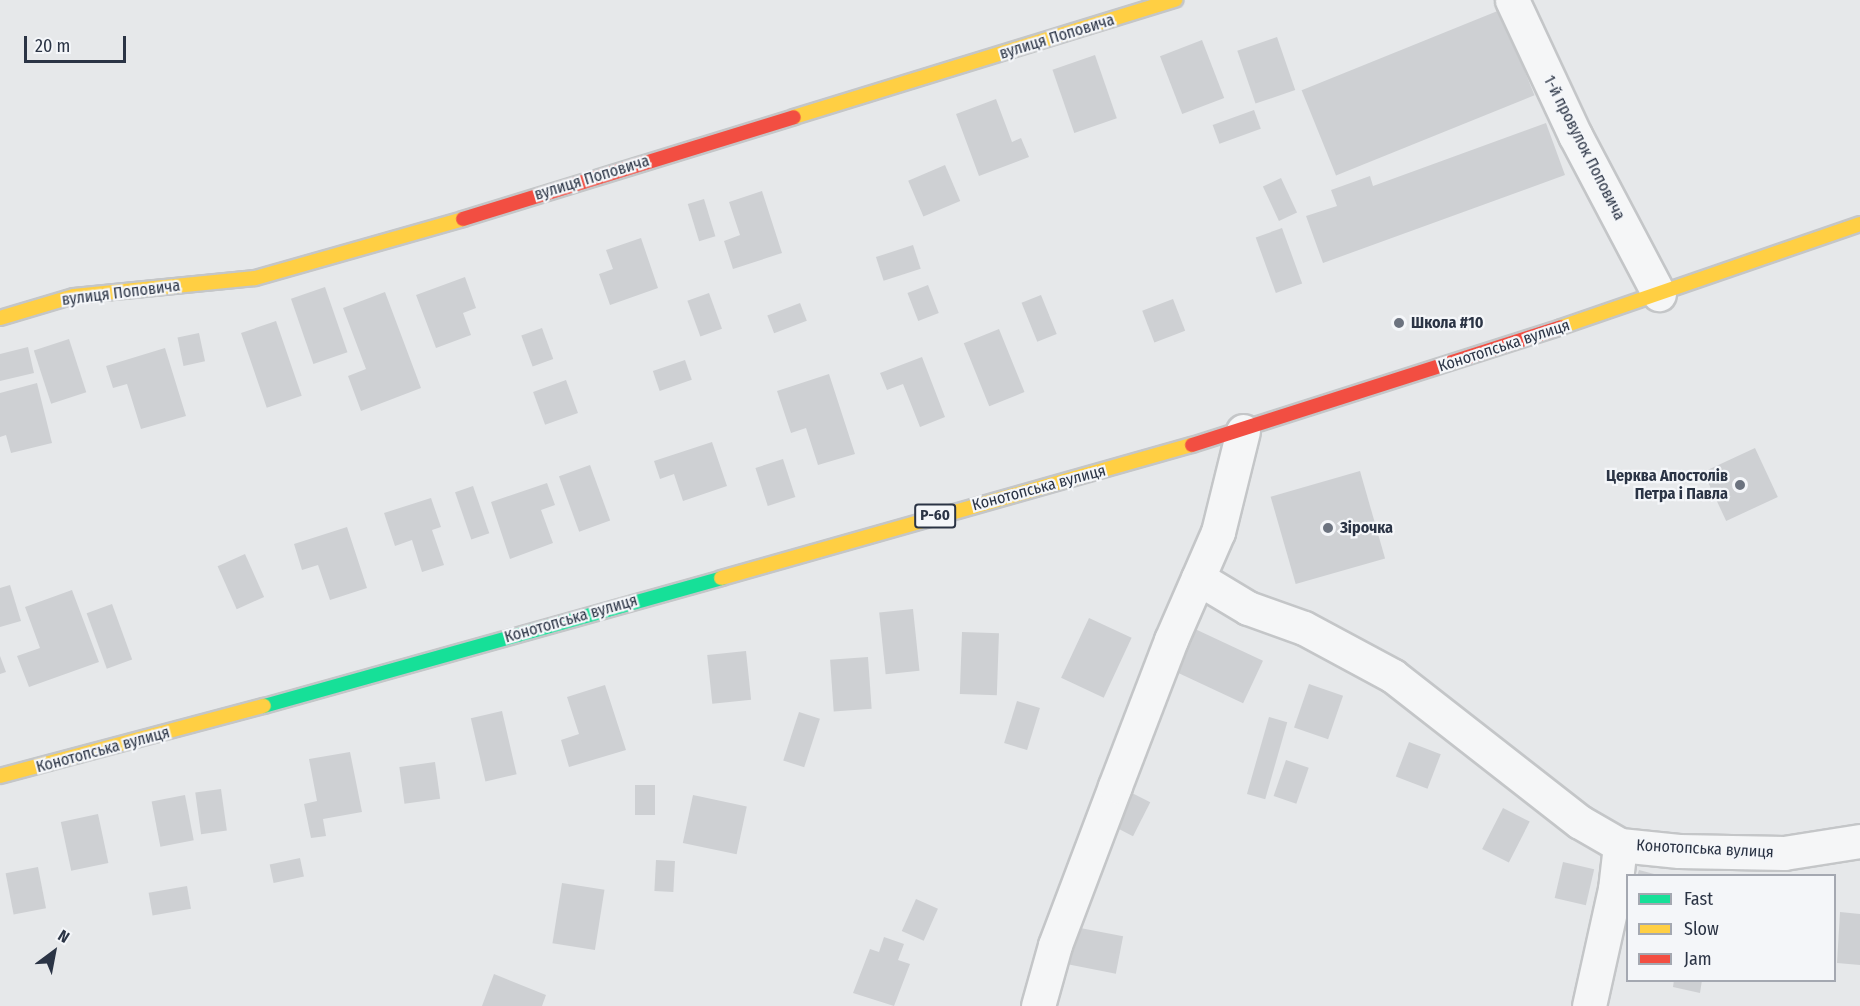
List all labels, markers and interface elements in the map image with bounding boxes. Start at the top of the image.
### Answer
street label: вулиця Поповича [997,10,1117,64]
scale bar [27,24,129,62]
text: 20 m [35,35,70,57]
street label: 1-й провулок Поповича [1539,72,1629,224]
street label: вулиця Поповича [532,151,652,205]
street label: вулиця Поповича [61,276,181,310]
place label: Школа #10 [1411,313,1483,333]
marker: Школа #10 [1392,316,1406,330]
street label: Конотопська вулиця [1436,316,1572,376]
street label: Конотопська вулиця [970,461,1108,515]
place label: Церква Апостолів Петра і Павла [1606,466,1728,504]
marker: Церква Апостолів Петра і Павла [1733,478,1747,492]
road number: Р-60 [914,504,956,528]
place label: Зірочка [1340,518,1393,538]
marker: Зірочка [1321,521,1335,535]
street label: Конотопська вулиця [502,591,640,647]
street label: Конотопська вулиця [34,723,172,777]
street label: Конотопська вулиця [1636,836,1774,862]
legend [1626,874,1836,982]
text: Fast [1684,888,1713,910]
text: Slow [1684,918,1719,940]
north arrow [24,922,84,982]
text: N [55,926,73,947]
text: Jam [1684,948,1712,970]

